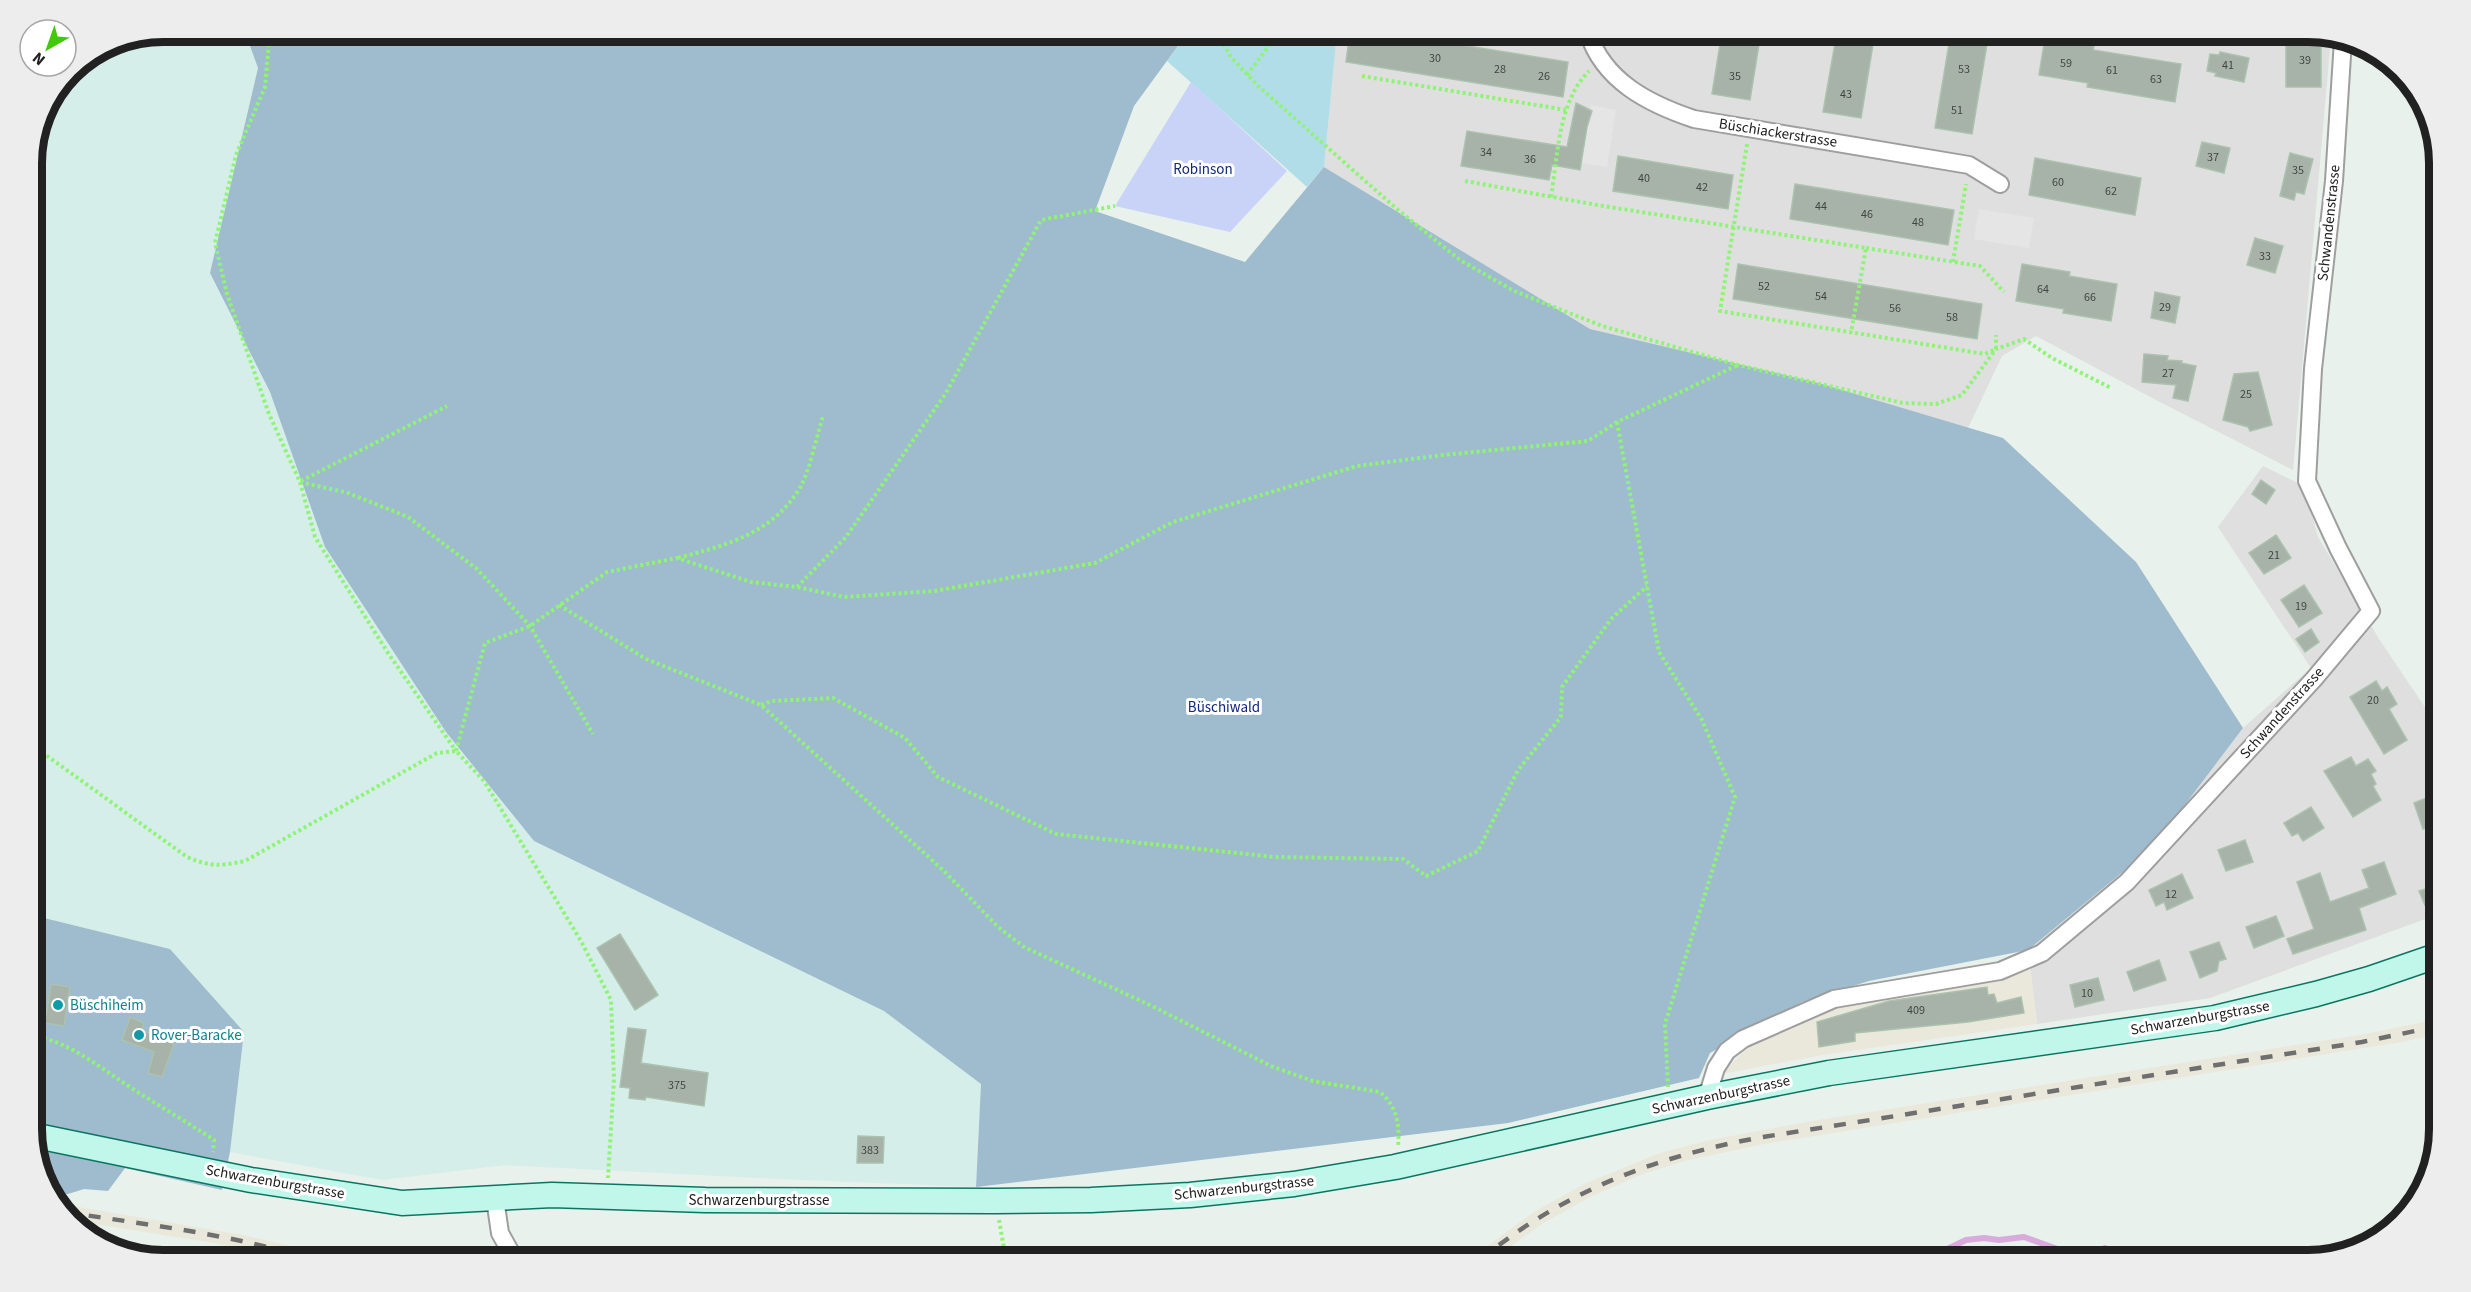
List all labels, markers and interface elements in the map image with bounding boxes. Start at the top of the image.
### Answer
north arrow [18,18,78,78]
text: N [28,47,50,71]
house number: 30 [1429,50,1441,67]
house number: 39 [2299,52,2311,69]
house number: 59 [2060,55,2072,72]
house number: 41 [2222,57,2234,74]
house number: 28 [1494,61,1506,78]
house number: 53 [1958,61,1970,78]
house number: 61 [2106,62,2118,79]
house number: 26 [1538,68,1550,85]
house number: 35 [1729,68,1741,85]
house number: 63 [2150,71,2162,88]
house number: 43 [1840,86,1852,103]
house number: 51 [1951,102,1963,119]
street label: Büschiackerstrasse [1717,113,1839,153]
house number: 34 [1480,144,1492,161]
house number: 37 [2207,149,2219,166]
house number: 36 [1524,151,1536,168]
park label: Robinson [1173,159,1233,180]
house number: 35 [2292,162,2304,179]
street label: Schwandenstrasse [2312,164,2346,282]
house number: 40 [1638,170,1650,187]
house number: 60 [2052,174,2064,191]
house number: 42 [1696,179,1708,196]
house number: 62 [2105,183,2117,200]
house number: 44 [1815,198,1827,215]
house number: 46 [1861,206,1873,223]
house number: 48 [1912,214,1924,231]
house number: 33 [2259,248,2271,265]
house number: 52 [1758,278,1770,295]
house number: 64 [2037,281,2049,298]
house number: 54 [1815,288,1827,305]
house number: 66 [2084,289,2096,306]
house number: 29 [2159,299,2171,316]
house number: 56 [1889,300,1901,317]
house number: 58 [1946,309,1958,326]
house number: 27 [2162,365,2174,382]
house number: 25 [2240,386,2252,403]
house number: 21 [2268,547,2280,564]
house number: 19 [2295,598,2307,615]
street label: Schwandenstrasse [2235,663,2329,763]
house number: 20 [2367,692,2379,709]
park label: Büschiwald [1188,697,1260,718]
house number: 12 [2165,886,2177,903]
house number: 10 [2081,985,2093,1002]
place label: Büschiheim [70,995,144,1016]
street label: Schwarzenburgstrasse [2129,995,2271,1041]
marker: Büschiheim [51,998,65,1012]
house number: 409 [1907,1002,1925,1019]
place label: Rover-Baracke [151,1025,242,1046]
marker: Rover-Baracke [132,1028,146,1042]
street label: Schwarzenburgstrasse [1650,1070,1792,1120]
house number: 375 [668,1077,686,1094]
house number: 383 [861,1142,879,1159]
street label: Schwarzenburgstrasse [204,1159,346,1205]
street label: Schwarzenburgstrasse [1173,1170,1315,1206]
street label: Schwarzenburgstrasse [689,1190,829,1211]

